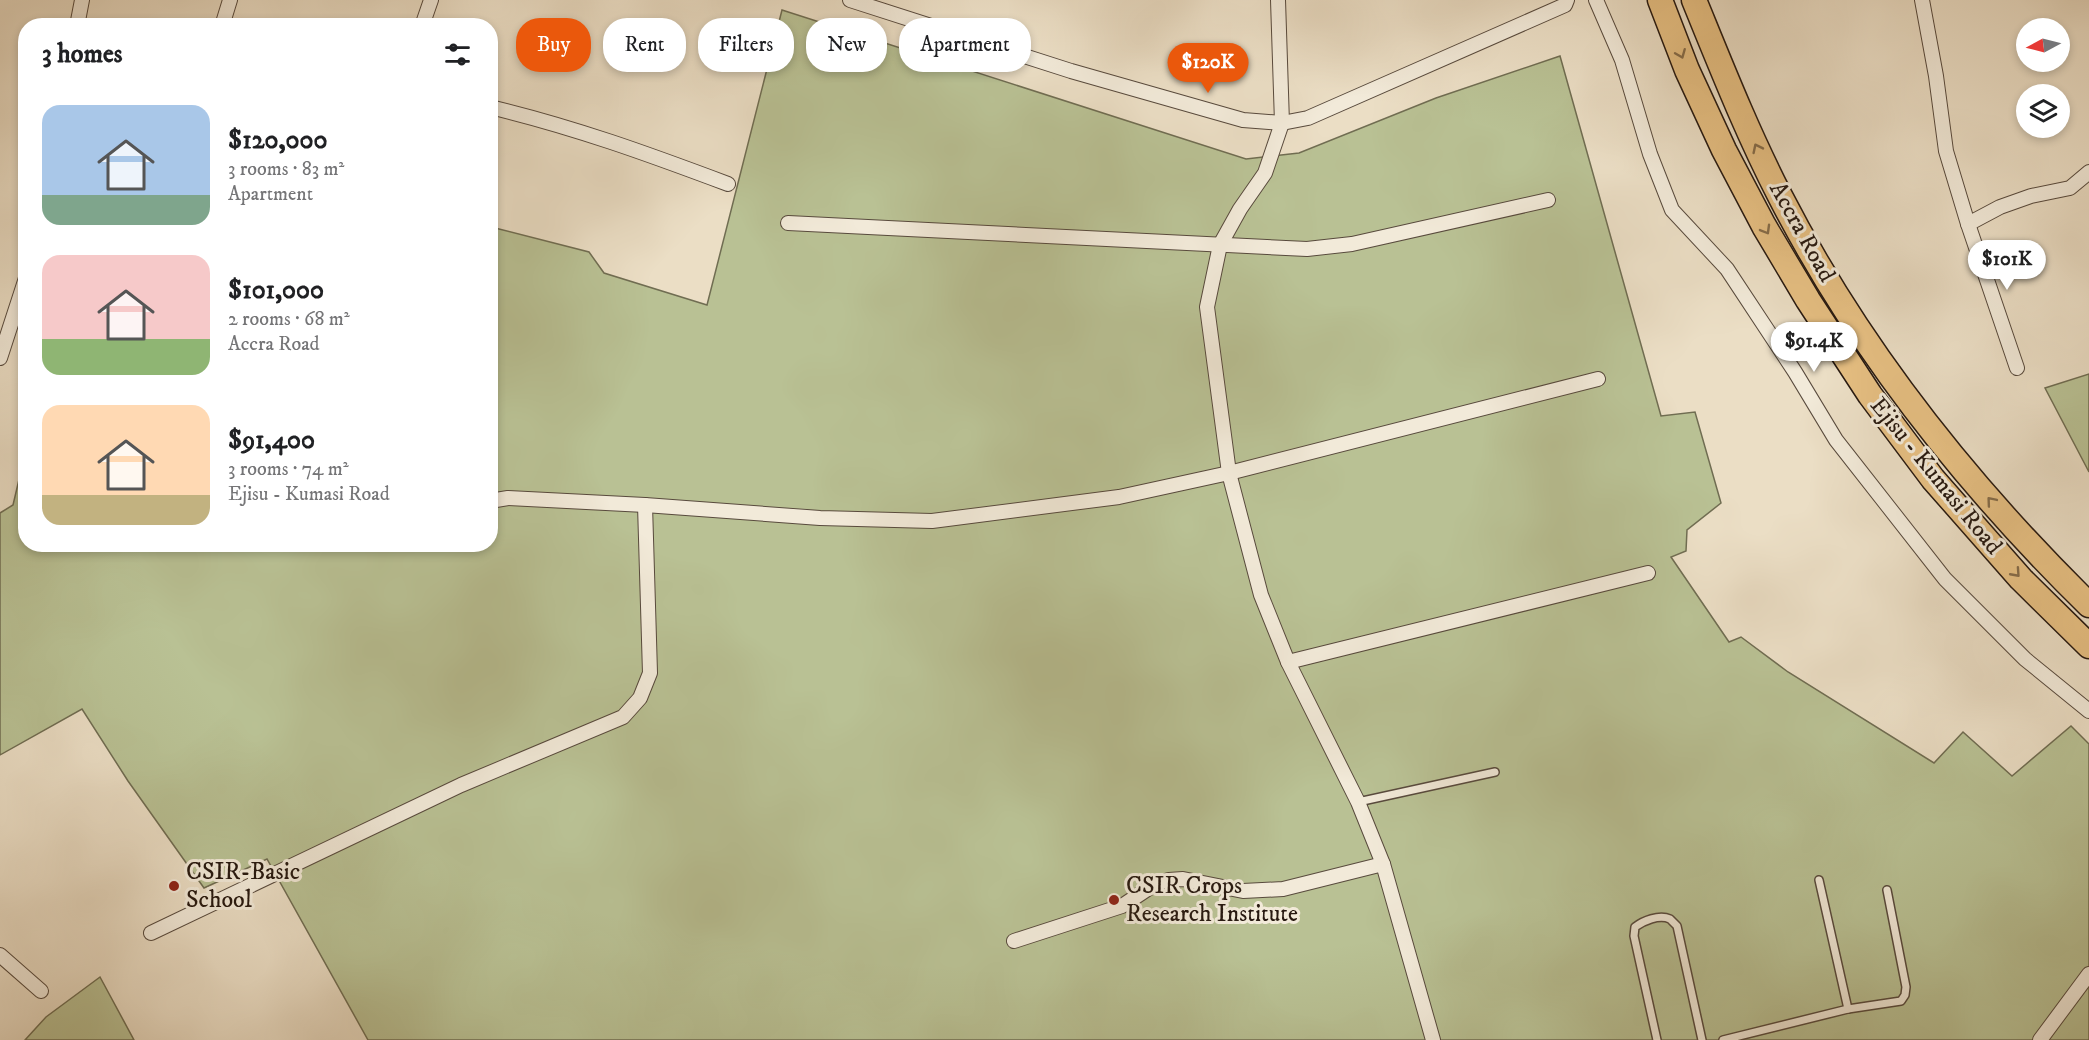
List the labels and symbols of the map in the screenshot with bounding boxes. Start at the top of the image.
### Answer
north arrow [2016,18,2070,72]
pin: $120K [1166,43,1250,94]
one-way arrow [1674,48,1686,59]
one-way arrow [1752,143,1764,154]
street label: Accra Road [1762,177,1842,287]
one-way arrow [1759,224,1770,234]
pin: $101K [1965,240,2049,291]
pin: $91.4K [1765,322,1863,373]
street label: Ejisu - Kumasi Road [1863,391,2009,561]
one-way arrow [1987,497,1998,508]
one-way arrow [2009,566,2020,577]
place label: CSIR-Basic School [186,857,300,915]
place label: CSIR Crops Research Institute [1126,871,1298,929]
marker: CSIR-Basic School [167,879,181,893]
marker: CSIR Crops Research Institute [1107,893,1121,907]

